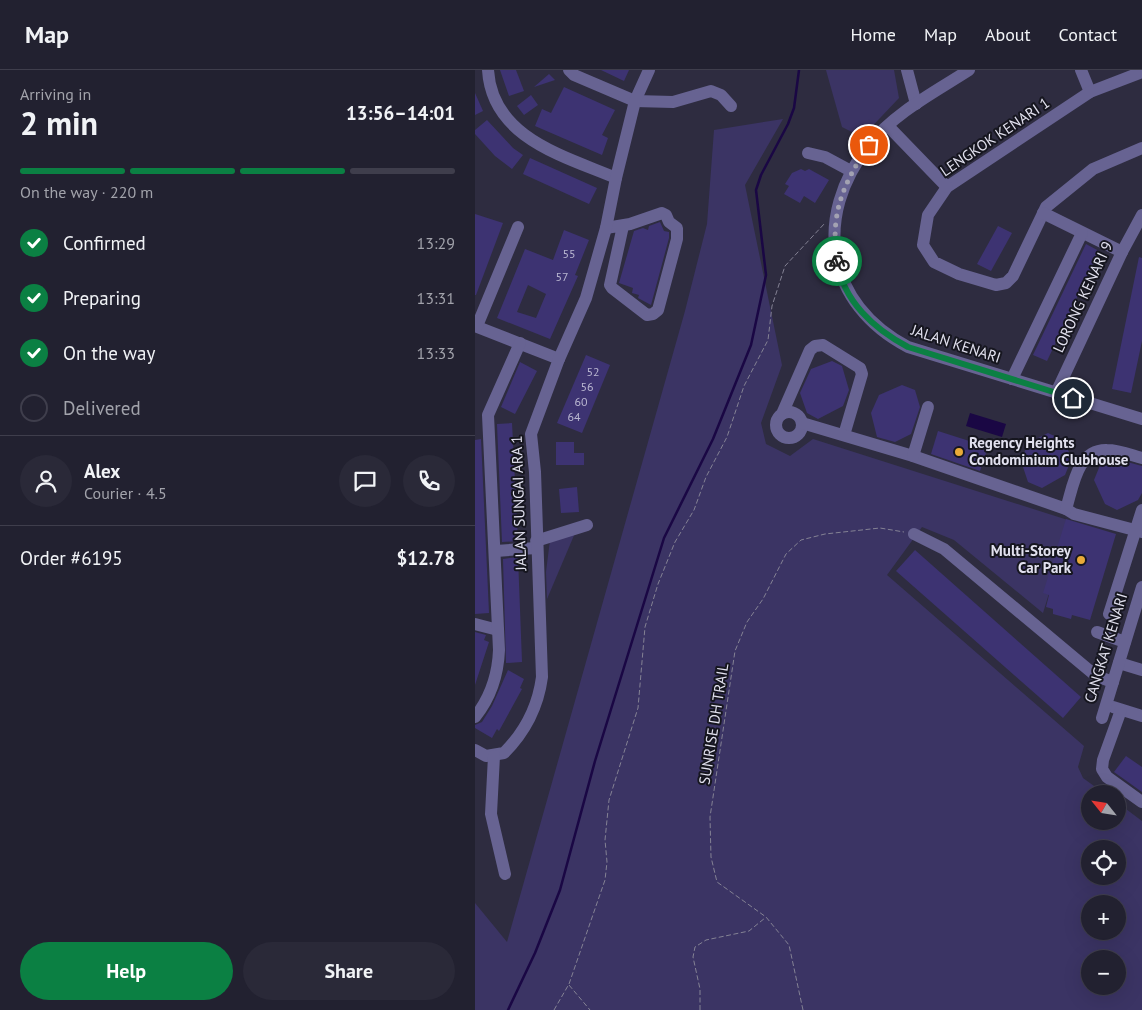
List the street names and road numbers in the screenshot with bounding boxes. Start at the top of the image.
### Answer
street label: LENGKOK KENARI 1 [936,93,1053,180]
street label: LORONG KENARI 9 [1049,238,1117,355]
street label: JALAN KENARI [908,320,1003,367]
street label: JALAN SUNGAI ARA 1 [507,435,530,572]
street label: CANGKAT KENARI [1080,591,1131,705]
street label: SUNRISE DH TRAIL [695,662,732,786]

